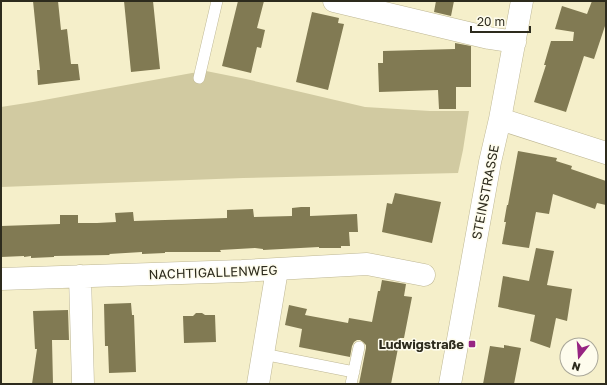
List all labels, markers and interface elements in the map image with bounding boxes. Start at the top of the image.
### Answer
scale bar [471,8,530,34]
text: 20 m [477,14,505,29]
street label: STEINSTRASSE [468,143,502,241]
street label: NACHTIGALLENWEG [148,262,278,282]
place label: Ludwigstraße [378,336,464,352]
north arrow [559,337,599,377]
marker: Ludwigstraße [467,339,477,349]
text: N [570,360,582,374]

